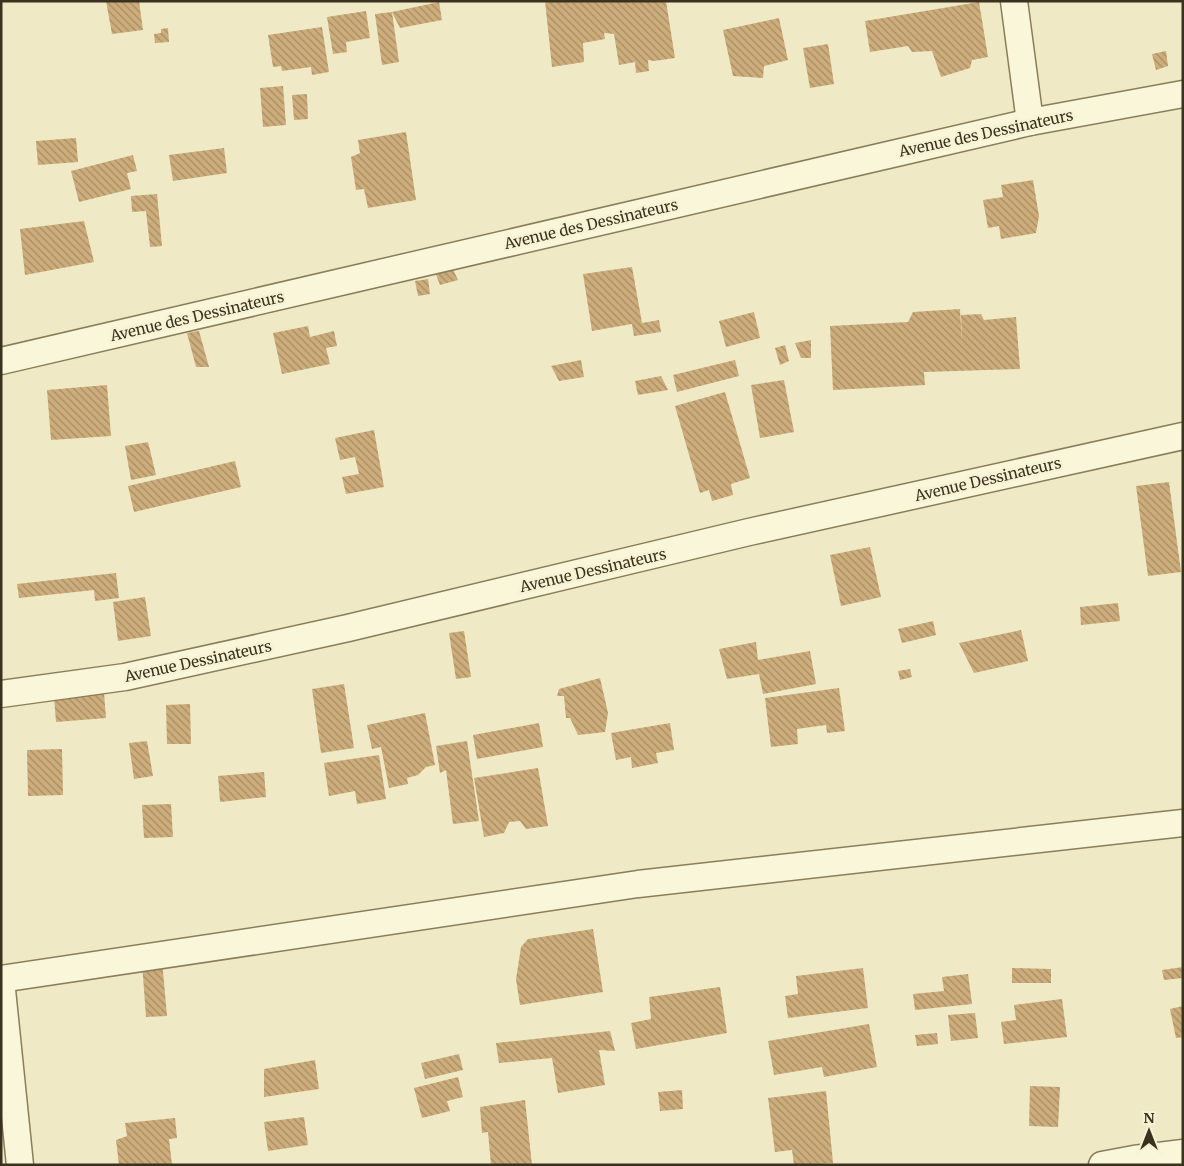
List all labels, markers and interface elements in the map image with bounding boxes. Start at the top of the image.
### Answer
street label: Avenue des Dessinateurs [896,105,1075,161]
street label: Avenue des Dessinateurs [501,195,680,253]
street label: Avenue des Dessinateurs [107,287,286,345]
street label: Avenue Dessinateurs [912,453,1063,505]
street label: Avenue Dessinateurs [517,544,668,596]
street label: Avenue Dessinateurs [122,636,273,686]
north arrow [1124,1106,1174,1156]
text: N [1143,1109,1155,1127]

